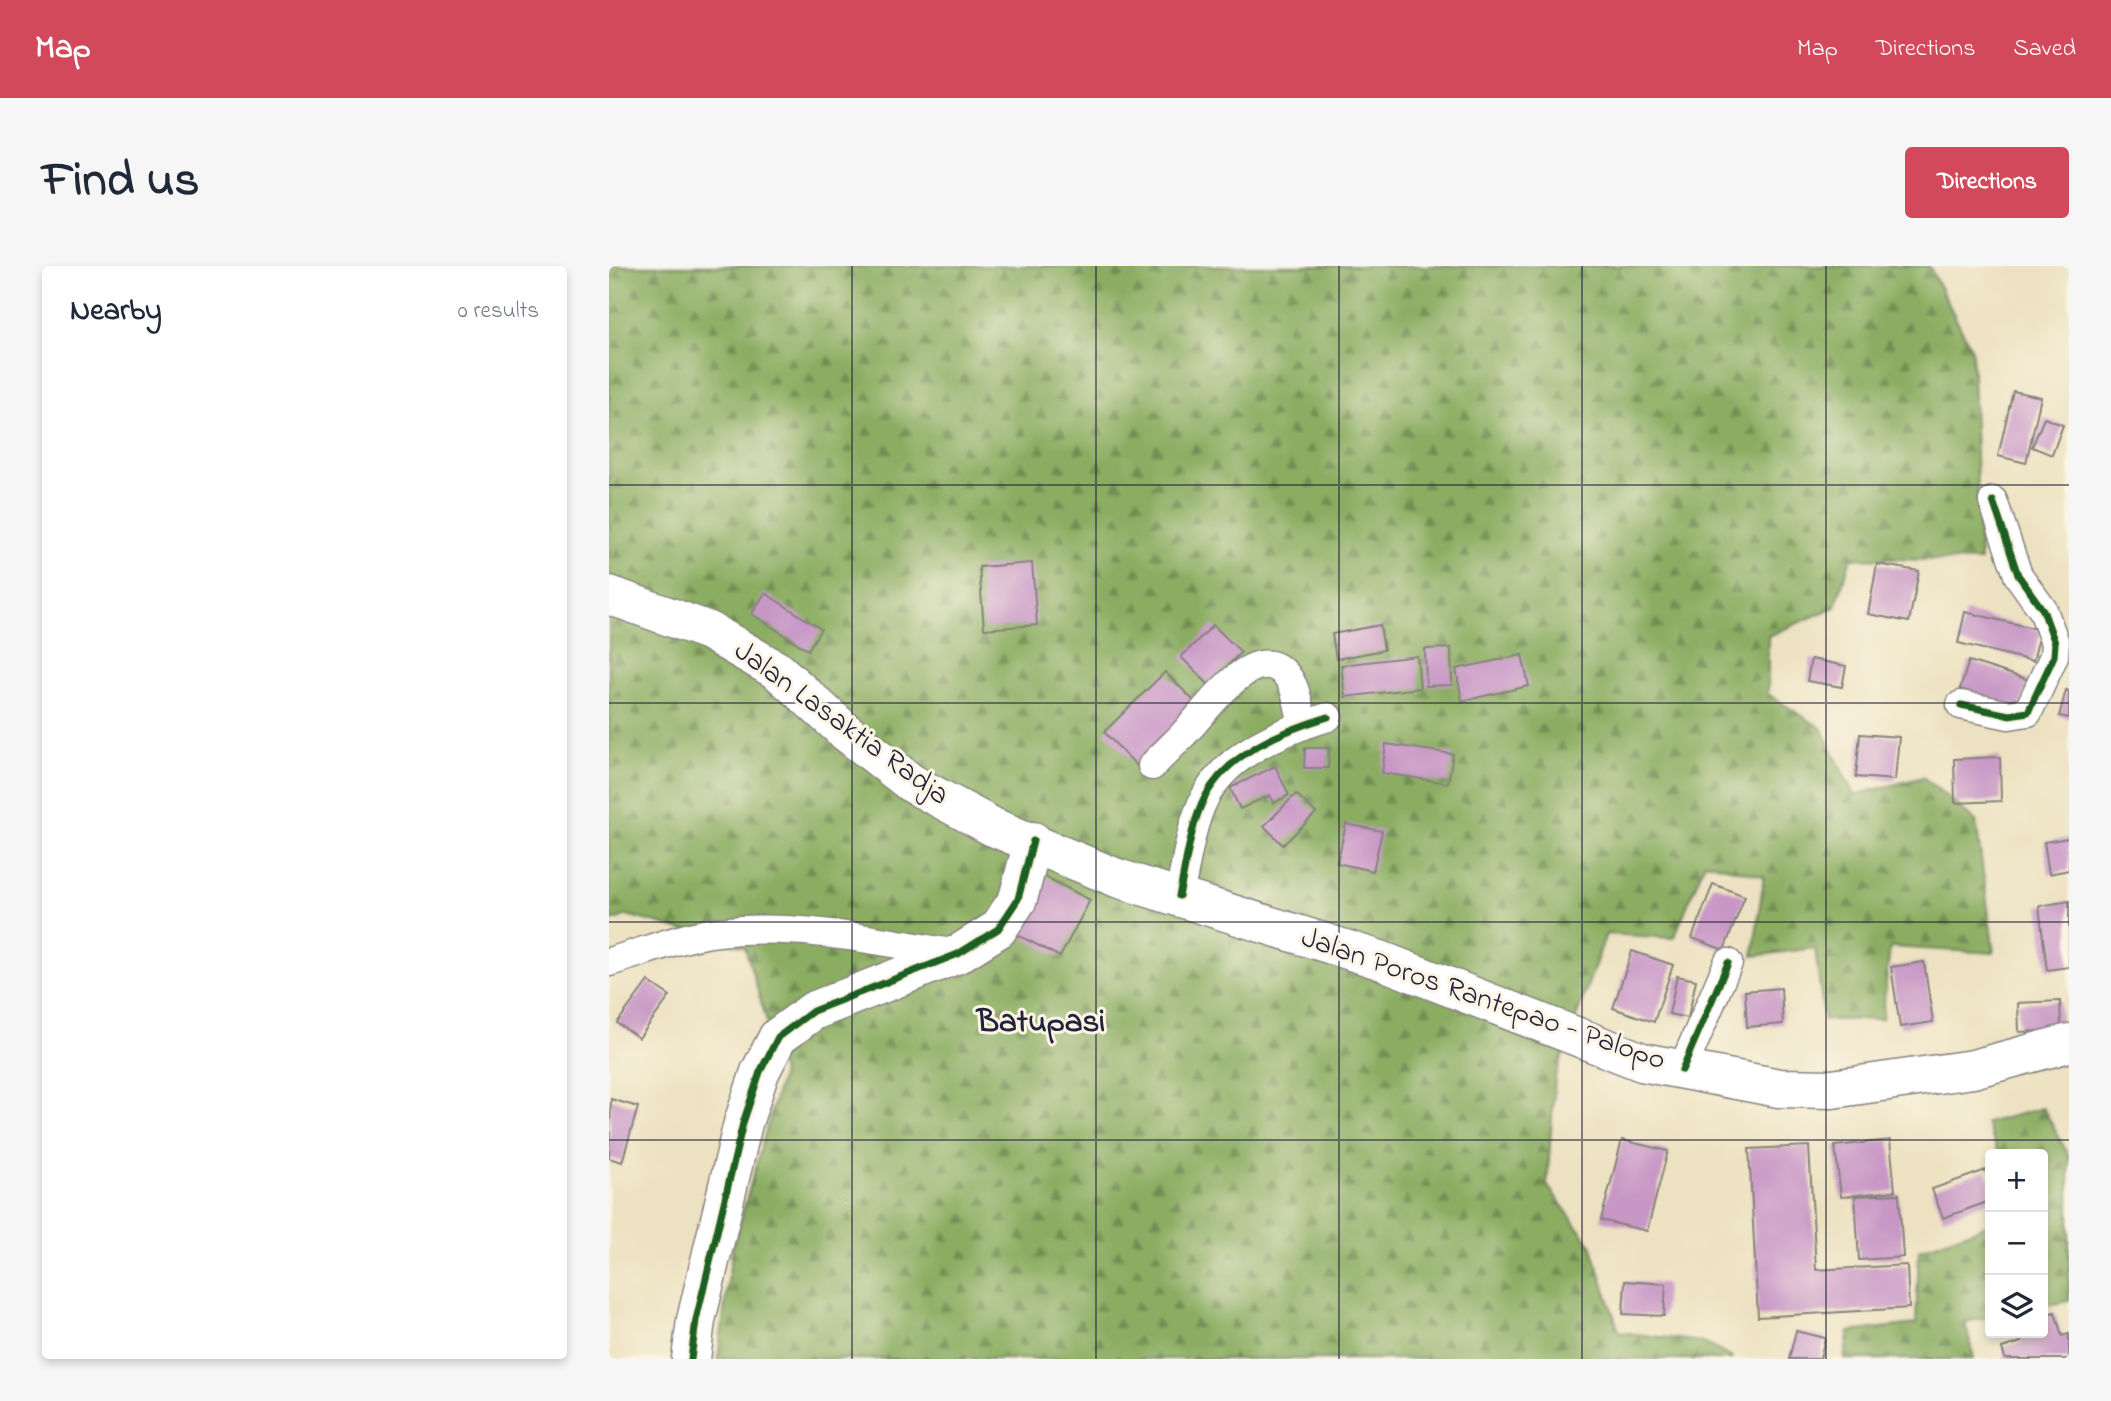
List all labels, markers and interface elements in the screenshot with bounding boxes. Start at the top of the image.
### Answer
text: Map [35,25,91,73]
text: Map [1797,32,1838,67]
text: Directions [1876,32,1975,67]
text: Saved [2013,32,2076,67]
text: Find us [42,146,199,218]
button: Directions [1905,147,2069,218]
text: Nearby [70,290,162,334]
text: 0 results [458,295,539,328]
street label: Jalan Lasaktia Radja [724,631,958,817]
street label: Jalan Poros Rantepao - Palopo [1295,917,1671,1083]
district label: Batupasi [975,999,1105,1047]
map controls [1985,1149,2048,1338]
button: + [1985,1149,2048,1212]
button: − [1985,1212,2048,1275]
button: layers [1985,1275,2048,1338]

